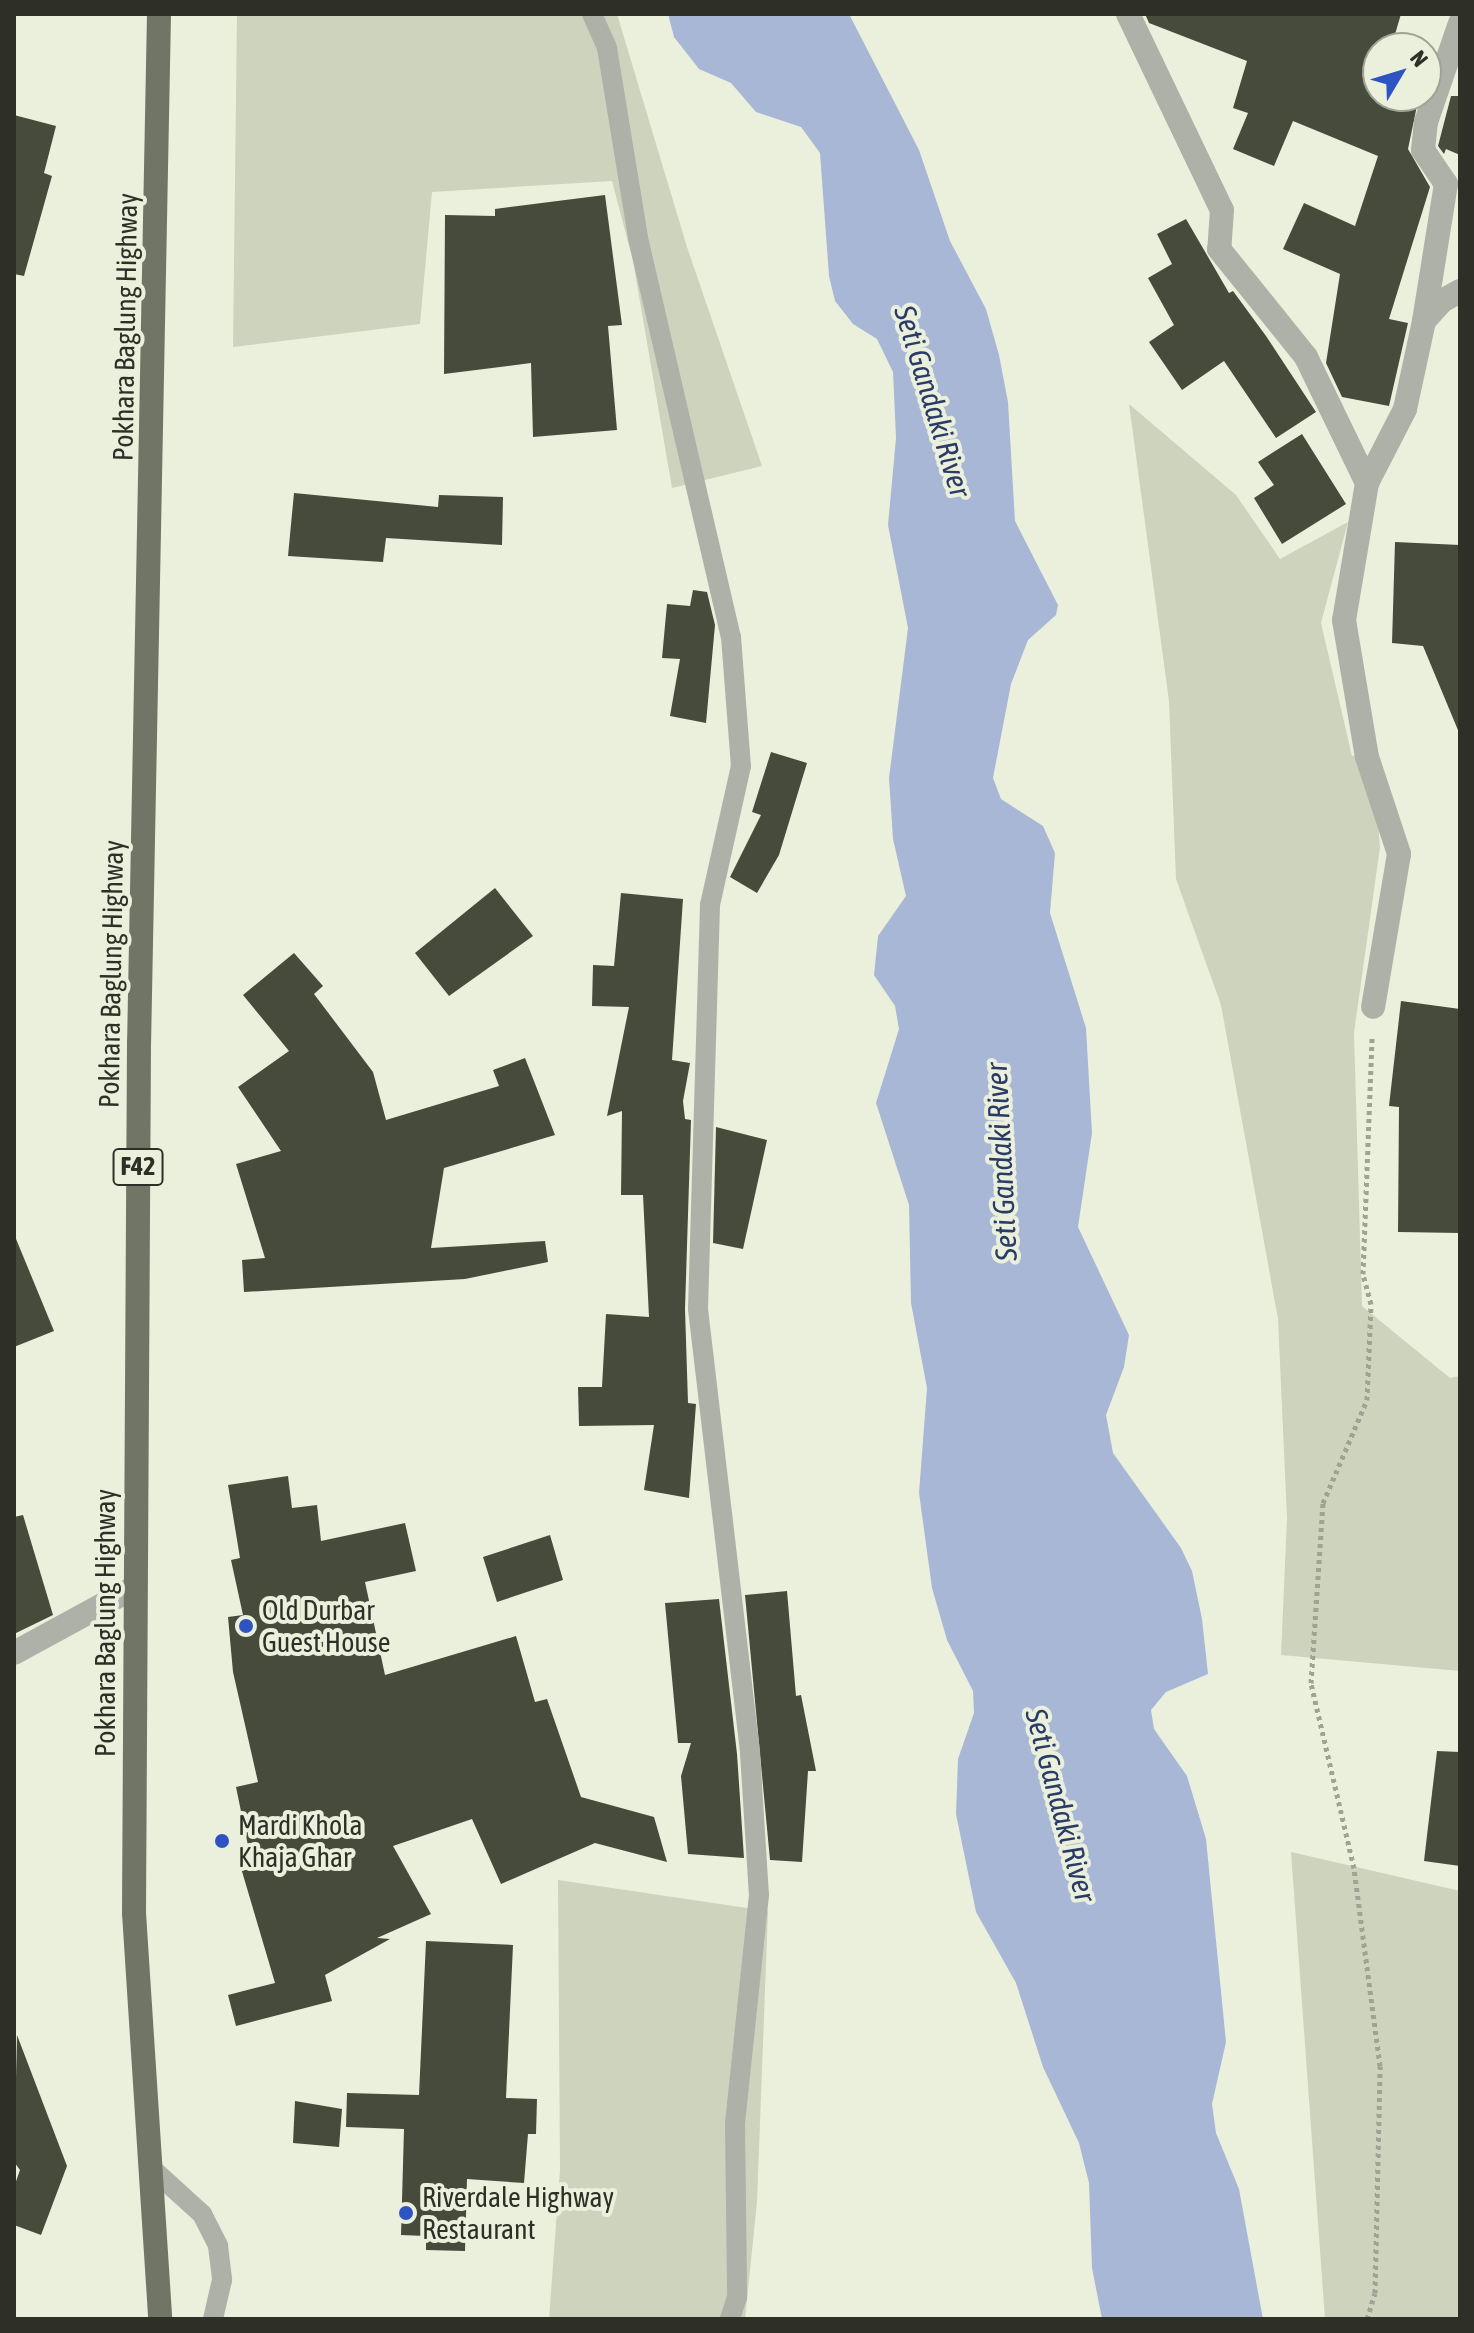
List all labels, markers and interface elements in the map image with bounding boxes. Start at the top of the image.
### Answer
north arrow [1362,32,1442,112]
text: N [1405,45,1434,72]
street label: Pokhara Baglung Highway [106,193,144,461]
water label: Seti Gandaki River [887,301,979,501]
street label: Pokhara Baglung Highway [92,840,130,1108]
water label: Seti Gandaki River [978,1062,1024,1262]
road number: F42 [112,1145,164,1189]
street label: Pokhara Baglung Highway [88,1489,122,1757]
place label: Old Durbar Guest House [262,1593,390,1659]
marker: Old Durbar Guest House [237,1617,255,1635]
water label: Seti Gandaki River [1018,1705,1104,1905]
place label: Mardi Khola Khaja Ghar [238,1808,362,1874]
marker: Mardi Khola Khaja Ghar [213,1832,231,1850]
place label: Riverdale Highway Restaurant [422,2180,614,2246]
marker: Riverdale Highway Restaurant [397,2204,415,2222]

